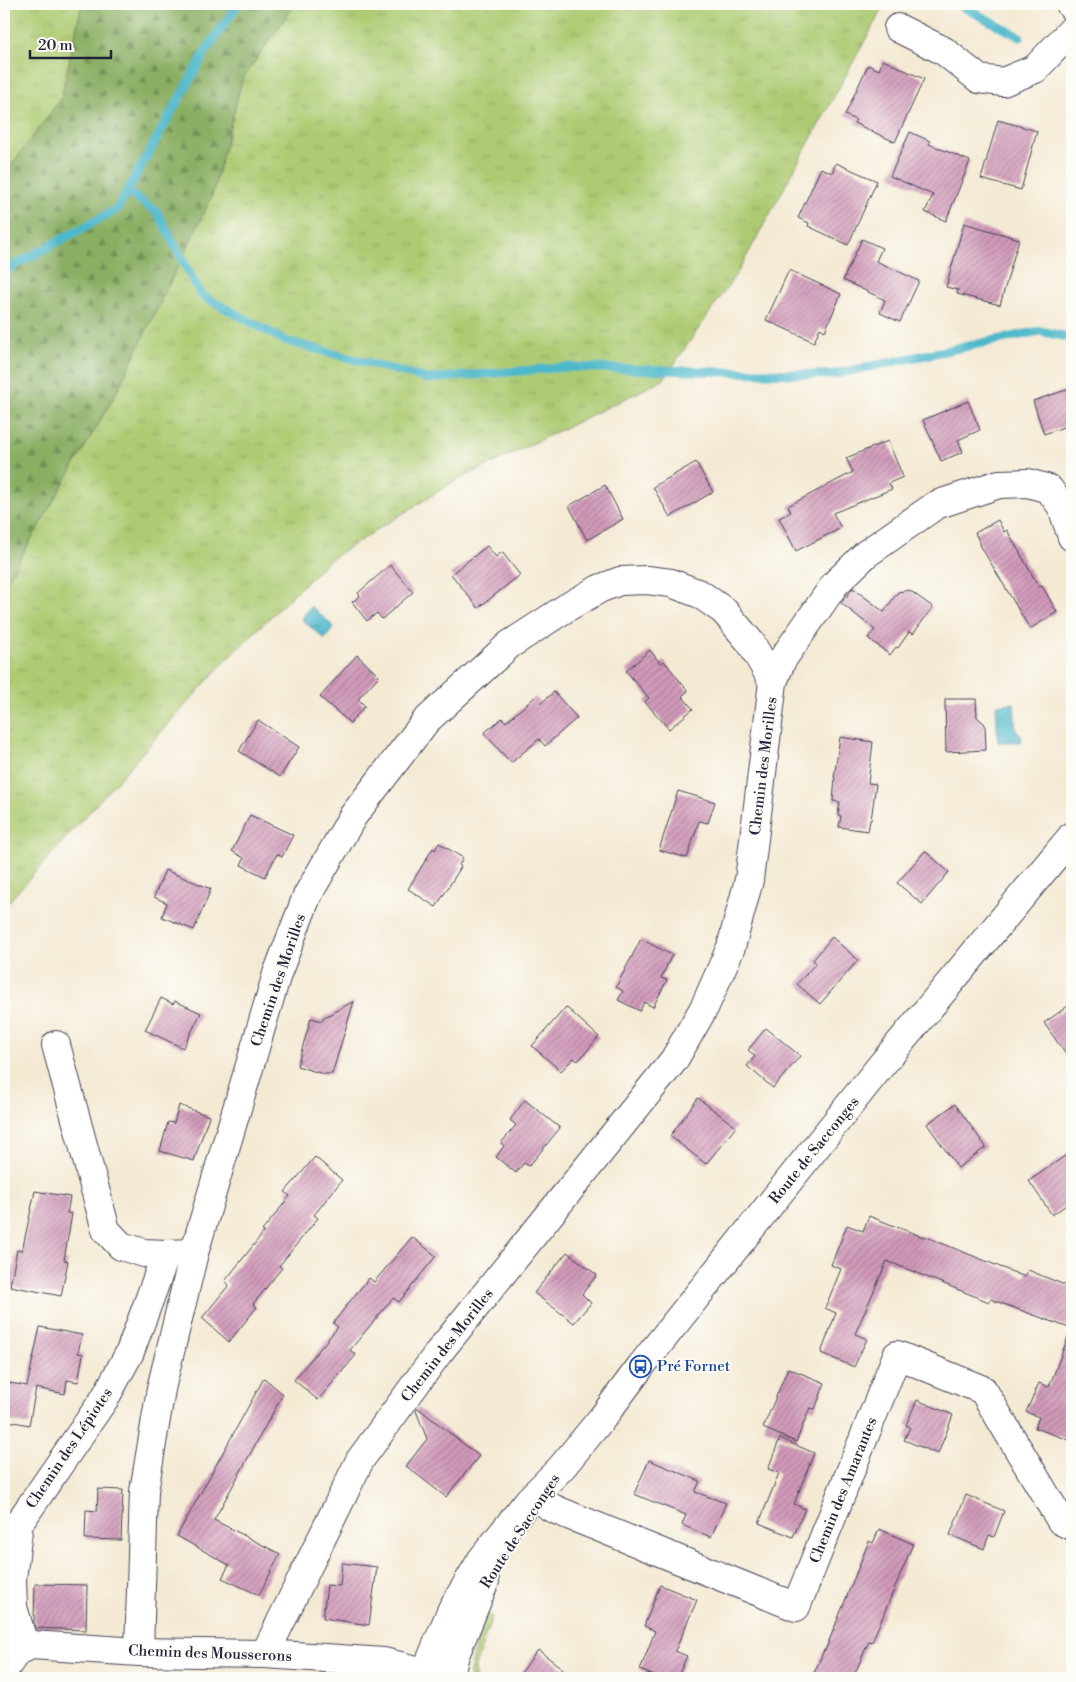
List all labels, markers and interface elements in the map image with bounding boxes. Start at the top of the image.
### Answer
scale bar [30,28,111,60]
text: 20 m [38,36,73,55]
street label: Chemin des Morilles [746,696,781,836]
street label: Chemin des Morilles [247,911,310,1049]
street label: Route de Sacconges [765,1093,864,1208]
street label: Chemin des Morilles [397,1285,498,1406]
bus stop icon: Pré Fornet [629,1354,653,1378]
place label: Pré Fornet [657,1357,731,1376]
street label: Chemin des Lépiotes [22,1384,117,1512]
street label: Chemin des Amarantes [805,1414,881,1566]
street label: Route de Sacconges [476,1470,565,1592]
street label: Chemin des Mousserons [128,1641,292,1666]

